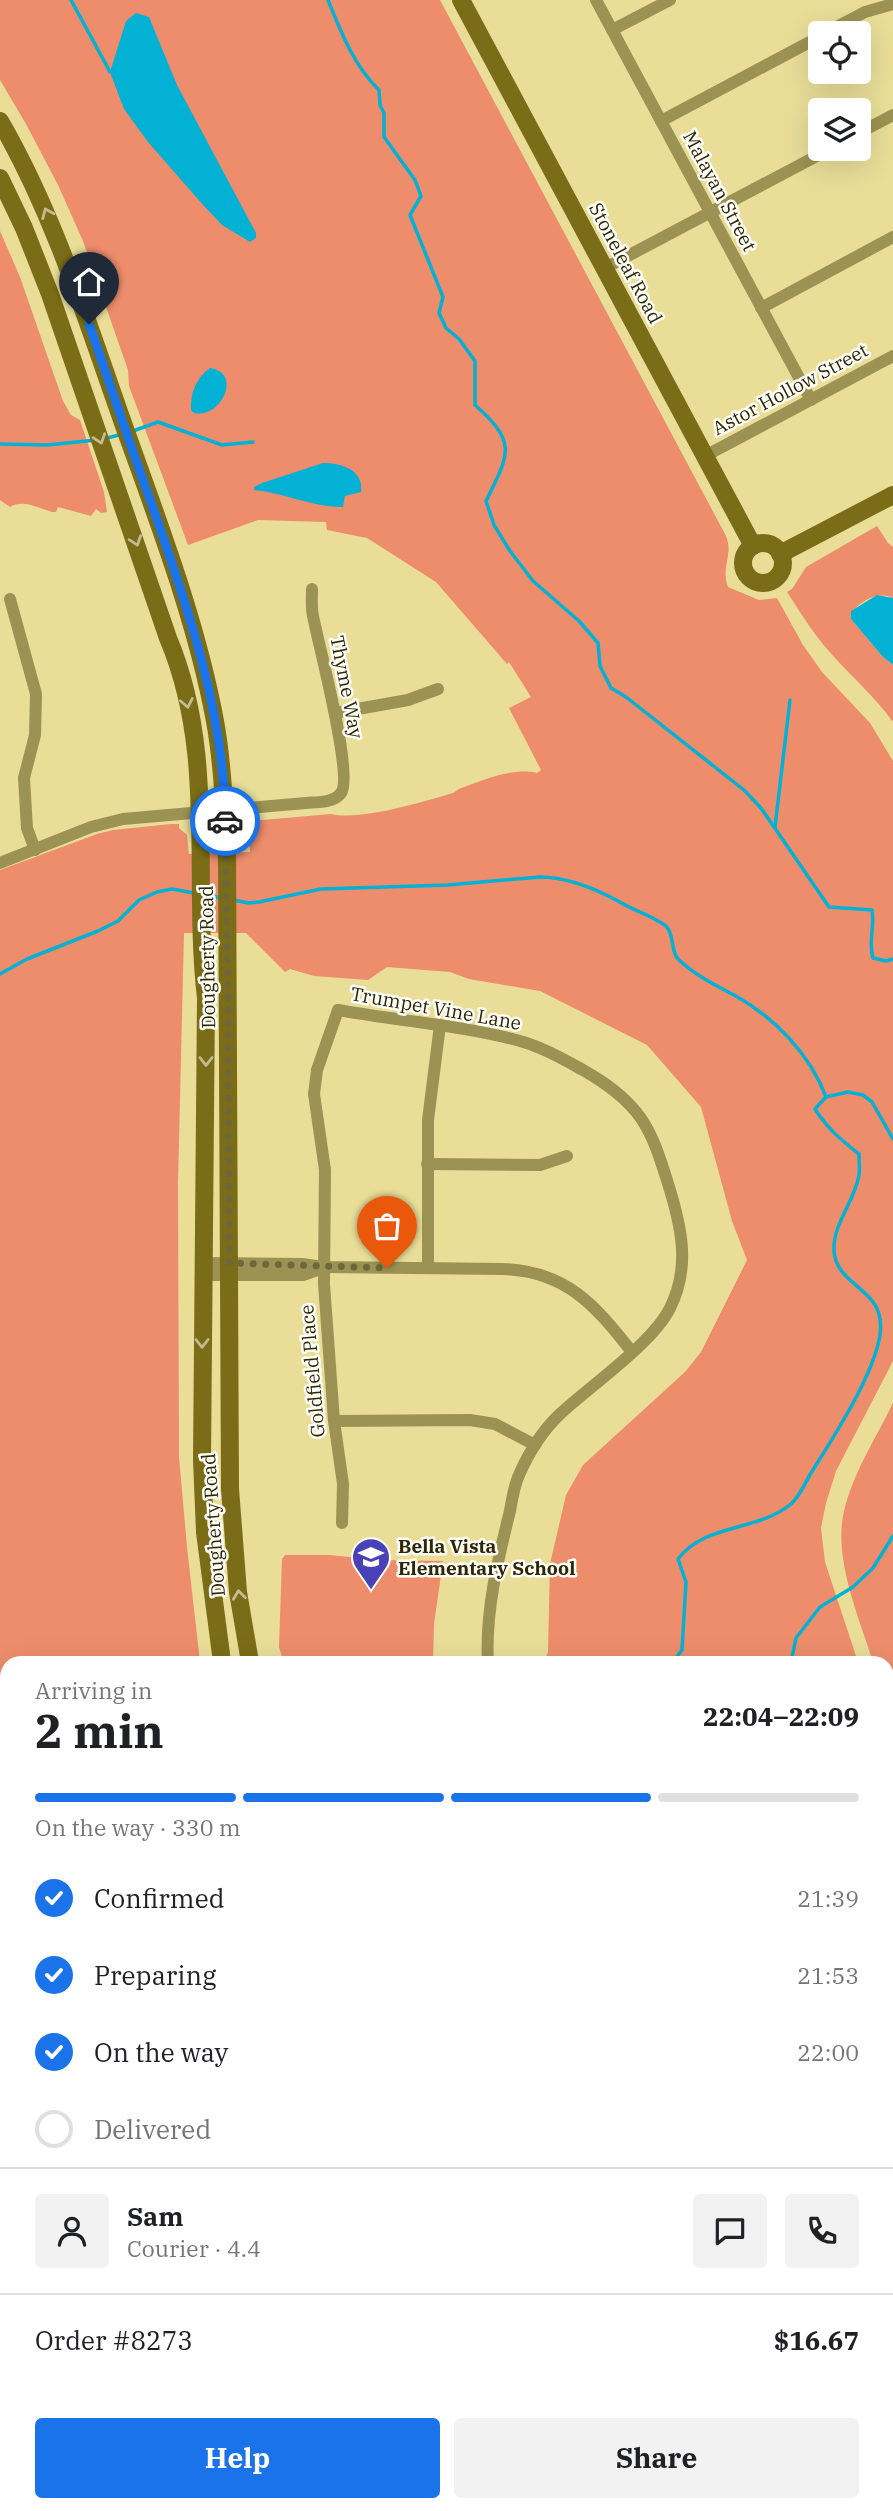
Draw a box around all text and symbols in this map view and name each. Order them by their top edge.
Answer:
map controls [808,21,871,161]
button: locate [808,21,871,84]
button: layers [808,98,871,161]
street label: Malayan Street [678,127,762,256]
street label: Stoneleaf Road [584,198,668,328]
one-way arrow [41,208,55,220]
pin [59,252,119,324]
icon: home [70,263,108,301]
street label: Astor Hollow Street [708,338,872,440]
one-way arrow [92,432,106,444]
one-way arrow [128,534,142,546]
street label: Thyme Way [325,633,369,741]
one-way arrow [179,697,194,709]
courier [190,786,260,856]
icon: car [206,802,244,840]
street label: Dougherty Road [194,885,220,1029]
street label: Trumpet Vine Lane [349,981,523,1035]
one-way arrow [198,1056,214,1067]
pin [357,1196,417,1268]
icon: bag [368,1207,406,1245]
street label: Goldfield Place [294,1304,330,1438]
one-way arrow [194,1338,209,1349]
street label: Dougherty Road [196,1453,230,1597]
place label: Bella Vista Elementary School [398,1534,575,1580]
school or university icon: Bella Vista Elementary School [350,1536,392,1591]
one-way arrow [232,1589,247,1601]
text: Arriving in [35,1675,152,1705]
text: 22:04–22:09 [703,1699,859,1733]
text: 2 min [35,1701,164,1761]
text: On the way · 330 m [35,1812,241,1842]
icon: check [35,1879,73,1917]
text: Confirmed [94,1881,225,1915]
text: 21:39 [797,1883,859,1913]
icon: check [35,1956,73,1994]
text: Preparing [94,1958,216,1992]
text: 21:53 [797,1960,859,1990]
icon: check [35,2033,73,2071]
text: On the way [94,2035,228,2069]
text: 22:00 [797,2037,859,2067]
text: Delivered [94,2112,211,2146]
button: person [35,2194,109,2268]
button: chat [693,2194,767,2268]
button: phone [785,2194,859,2268]
text: Sam [127,2199,183,2233]
text: Courier · 4.4 [127,2233,261,2263]
text: Order #8273 [35,2323,193,2357]
text: $16.67 [774,2323,859,2357]
button: Help [35,2418,440,2498]
button: Share [454,2418,859,2498]

